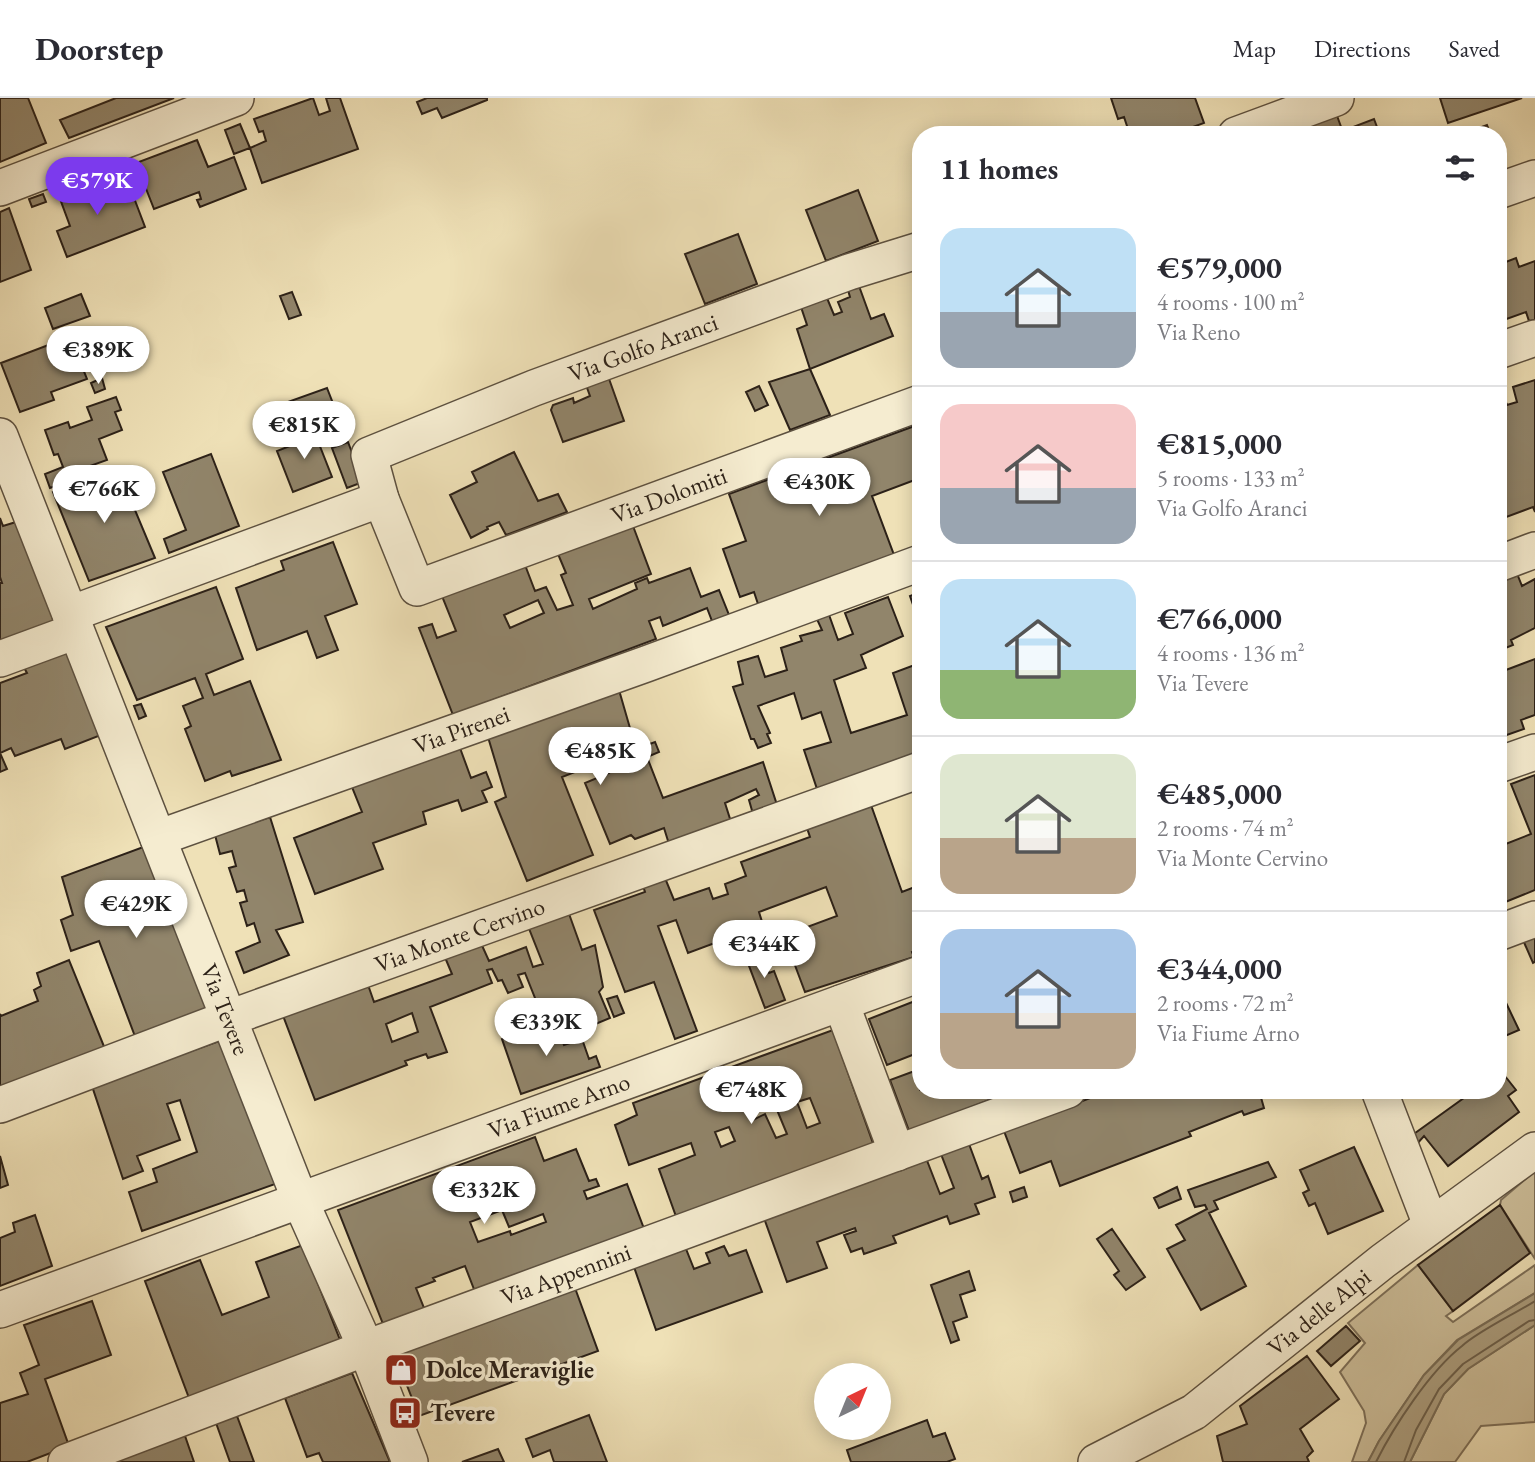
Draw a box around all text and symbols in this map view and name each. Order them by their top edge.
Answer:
text: Doorstep [35,27,163,70]
text: Map [1233,33,1276,64]
text: Directions [1314,33,1411,64]
text: Saved [1449,33,1500,64]
text: 11 homes [940,149,1058,188]
icon: filters [1441,149,1479,187]
pin: €579K [48,158,146,217]
text: €579K [61,165,133,195]
text: €579,000 [1157,248,1282,287]
icon: home [996,256,1080,340]
text: 4 rooms · 100 m² [1157,287,1305,317]
street label: Via Golfo Aranci [564,306,722,389]
text: Via Reno [1157,317,1240,347]
pin: €389K [49,327,147,386]
text: €389K [62,334,134,364]
pin: €815K [255,402,353,461]
text: €815K [268,409,340,439]
text: €815,000 [1157,424,1282,463]
icon: home [996,432,1080,516]
pin: €430K [770,458,868,518]
street label: Via Dolomiti [606,459,731,530]
text: 5 rooms · 133 m² [1157,463,1305,493]
pin: €766K [55,466,153,525]
text: €430K [783,466,855,496]
text: €766K [68,473,140,503]
text: Via Golfo Aranci [1157,493,1307,523]
text: €766,000 [1157,599,1282,638]
icon: home [996,607,1080,691]
text: 4 rooms · 136 m² [1157,638,1305,668]
text: Via Tevere [1157,668,1249,698]
street label: Via Pirenei [409,698,514,761]
pin: €485K [551,728,649,787]
text: €485K [564,735,636,765]
text: €485,000 [1157,774,1282,813]
icon: home [996,782,1080,866]
text: 2 rooms · 74 m² [1157,813,1294,843]
text: Via Monte Cervino [1157,843,1328,873]
pin: €429K [87,880,185,940]
text: €429K [100,888,172,918]
street label: Via Monte Cervino [370,890,549,980]
pin: €344K [715,920,813,980]
text: €344K [728,928,800,958]
text: €344,000 [1157,949,1282,988]
icon: home [996,957,1080,1041]
street label: Via Tevere [194,959,258,1059]
text: 2 rooms · 72 m² [1157,988,1294,1018]
pin: €339K [497,998,595,1058]
text: €339K [510,1006,582,1036]
text: Via Fiume Arno [1157,1018,1300,1048]
street label: Via Fiume Arno [483,1065,634,1146]
pin: €748K [702,1066,800,1126]
text: €748K [715,1074,787,1104]
pin: €332K [435,1166,533,1226]
text: €332K [448,1174,520,1204]
street label: Via Appennini [496,1236,635,1312]
street label: Via delle Alpi [1261,1261,1377,1363]
shop icon: Dolce Meraviglie [382,1351,420,1389]
place label: Dolce Meraviglie [426,1354,594,1386]
north arrow [814,1363,891,1440]
map controls [814,1363,891,1440]
bus stop icon: Tevere [386,1394,424,1432]
place label: Tevere [430,1397,495,1428]

